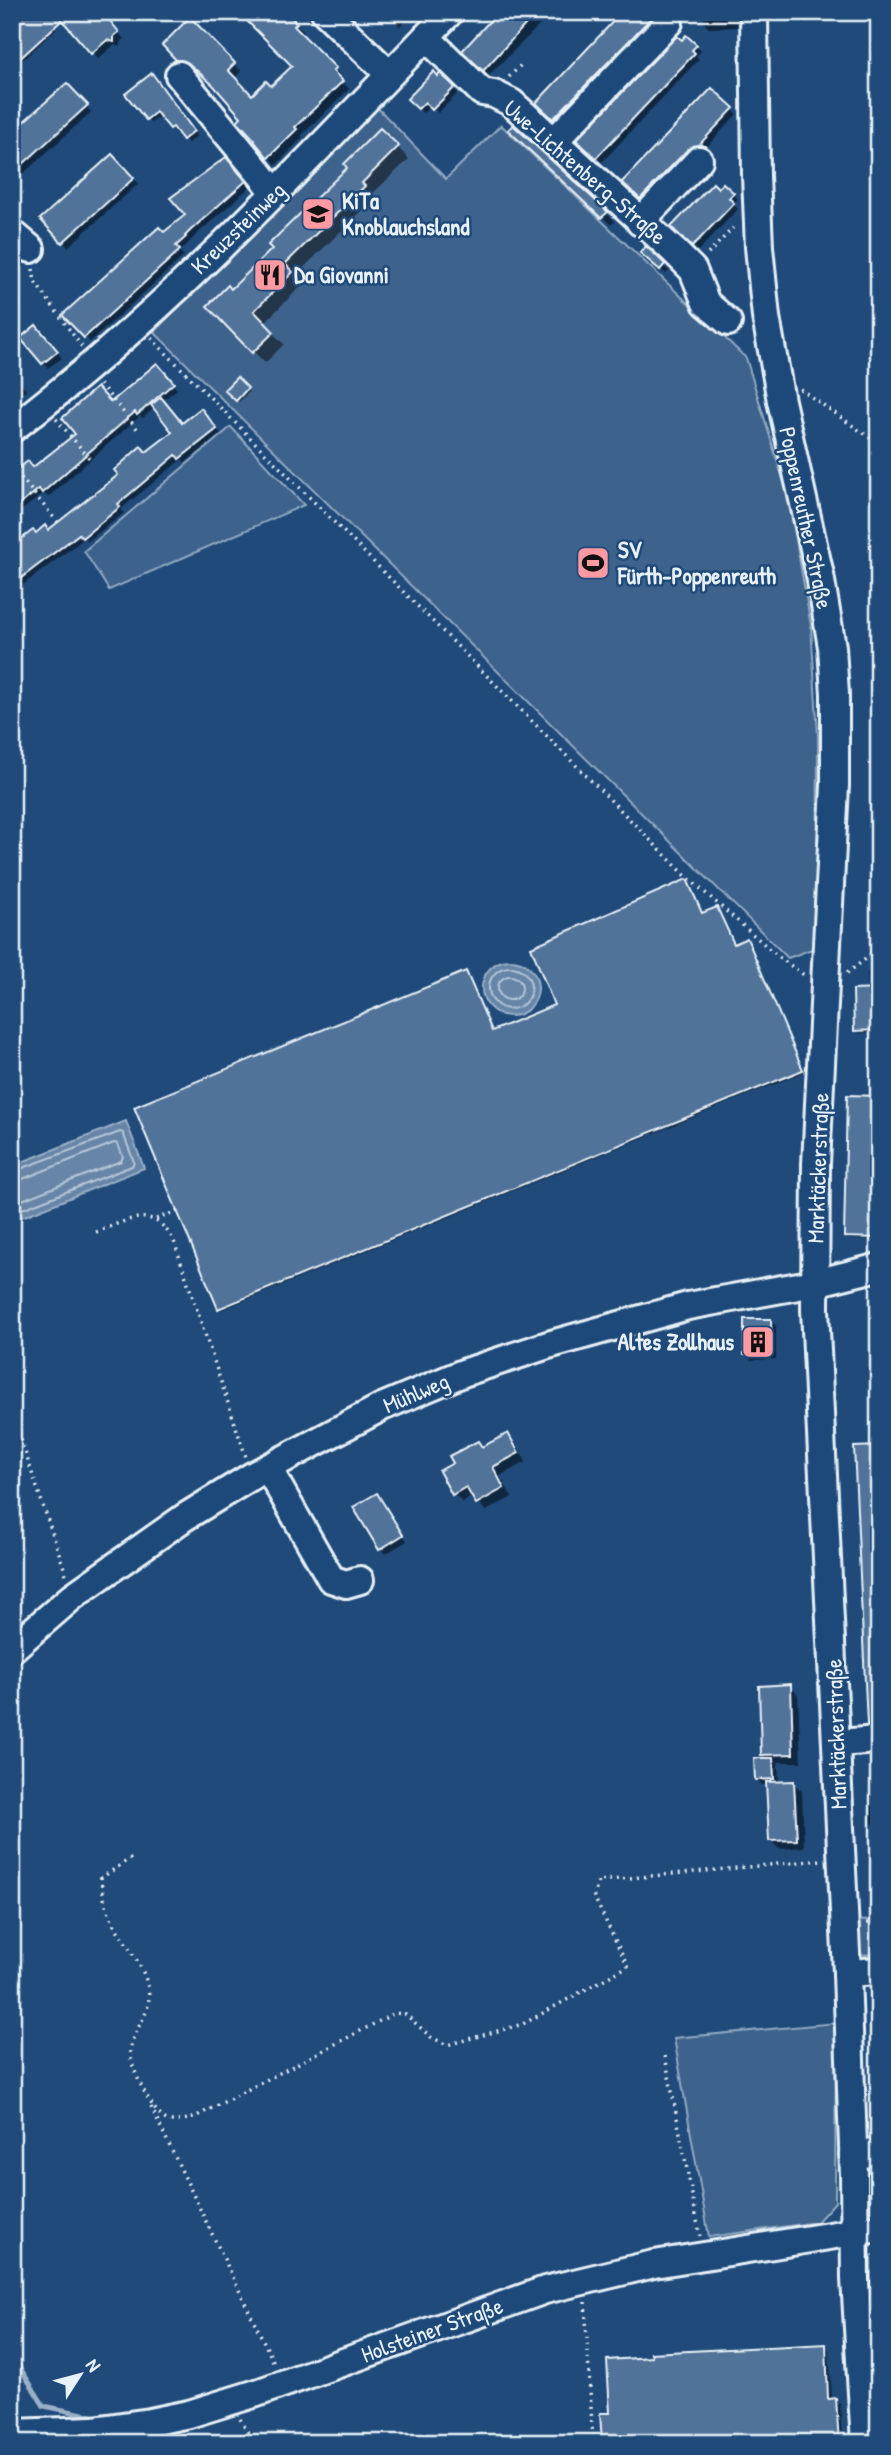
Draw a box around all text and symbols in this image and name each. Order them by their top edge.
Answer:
street label: Uwe-Lichtenberg-Straße [497,92,673,251]
street label: Kreuzsteinweg [184,175,292,281]
place label: KiTa Knoblauchsland [342,185,469,242]
school or university icon: KiTa Knoblauchsland [299,195,337,233]
restaurant icon: Da Giovanni [251,256,289,294]
place label: Da Giovanni [294,259,389,290]
street label: Poppenreuther Straße [772,424,841,612]
place label: SV Fürth-Poppenreuth [617,534,776,592]
sports icon: SV Fürth-Poppenreuth [574,544,612,582]
street label: Marktäckerstraße [799,1092,836,1244]
building icon: Altes Zollhaus [739,1323,777,1361]
place label: Altes Zollhaus [618,1326,734,1357]
street label: Mühlweg [378,1365,453,1420]
street label: Marktäckerstraße [817,1658,854,1810]
street label: Holsteiner Straße [357,2290,507,2370]
north arrow [46,2340,116,2410]
text: N [80,2353,107,2377]

